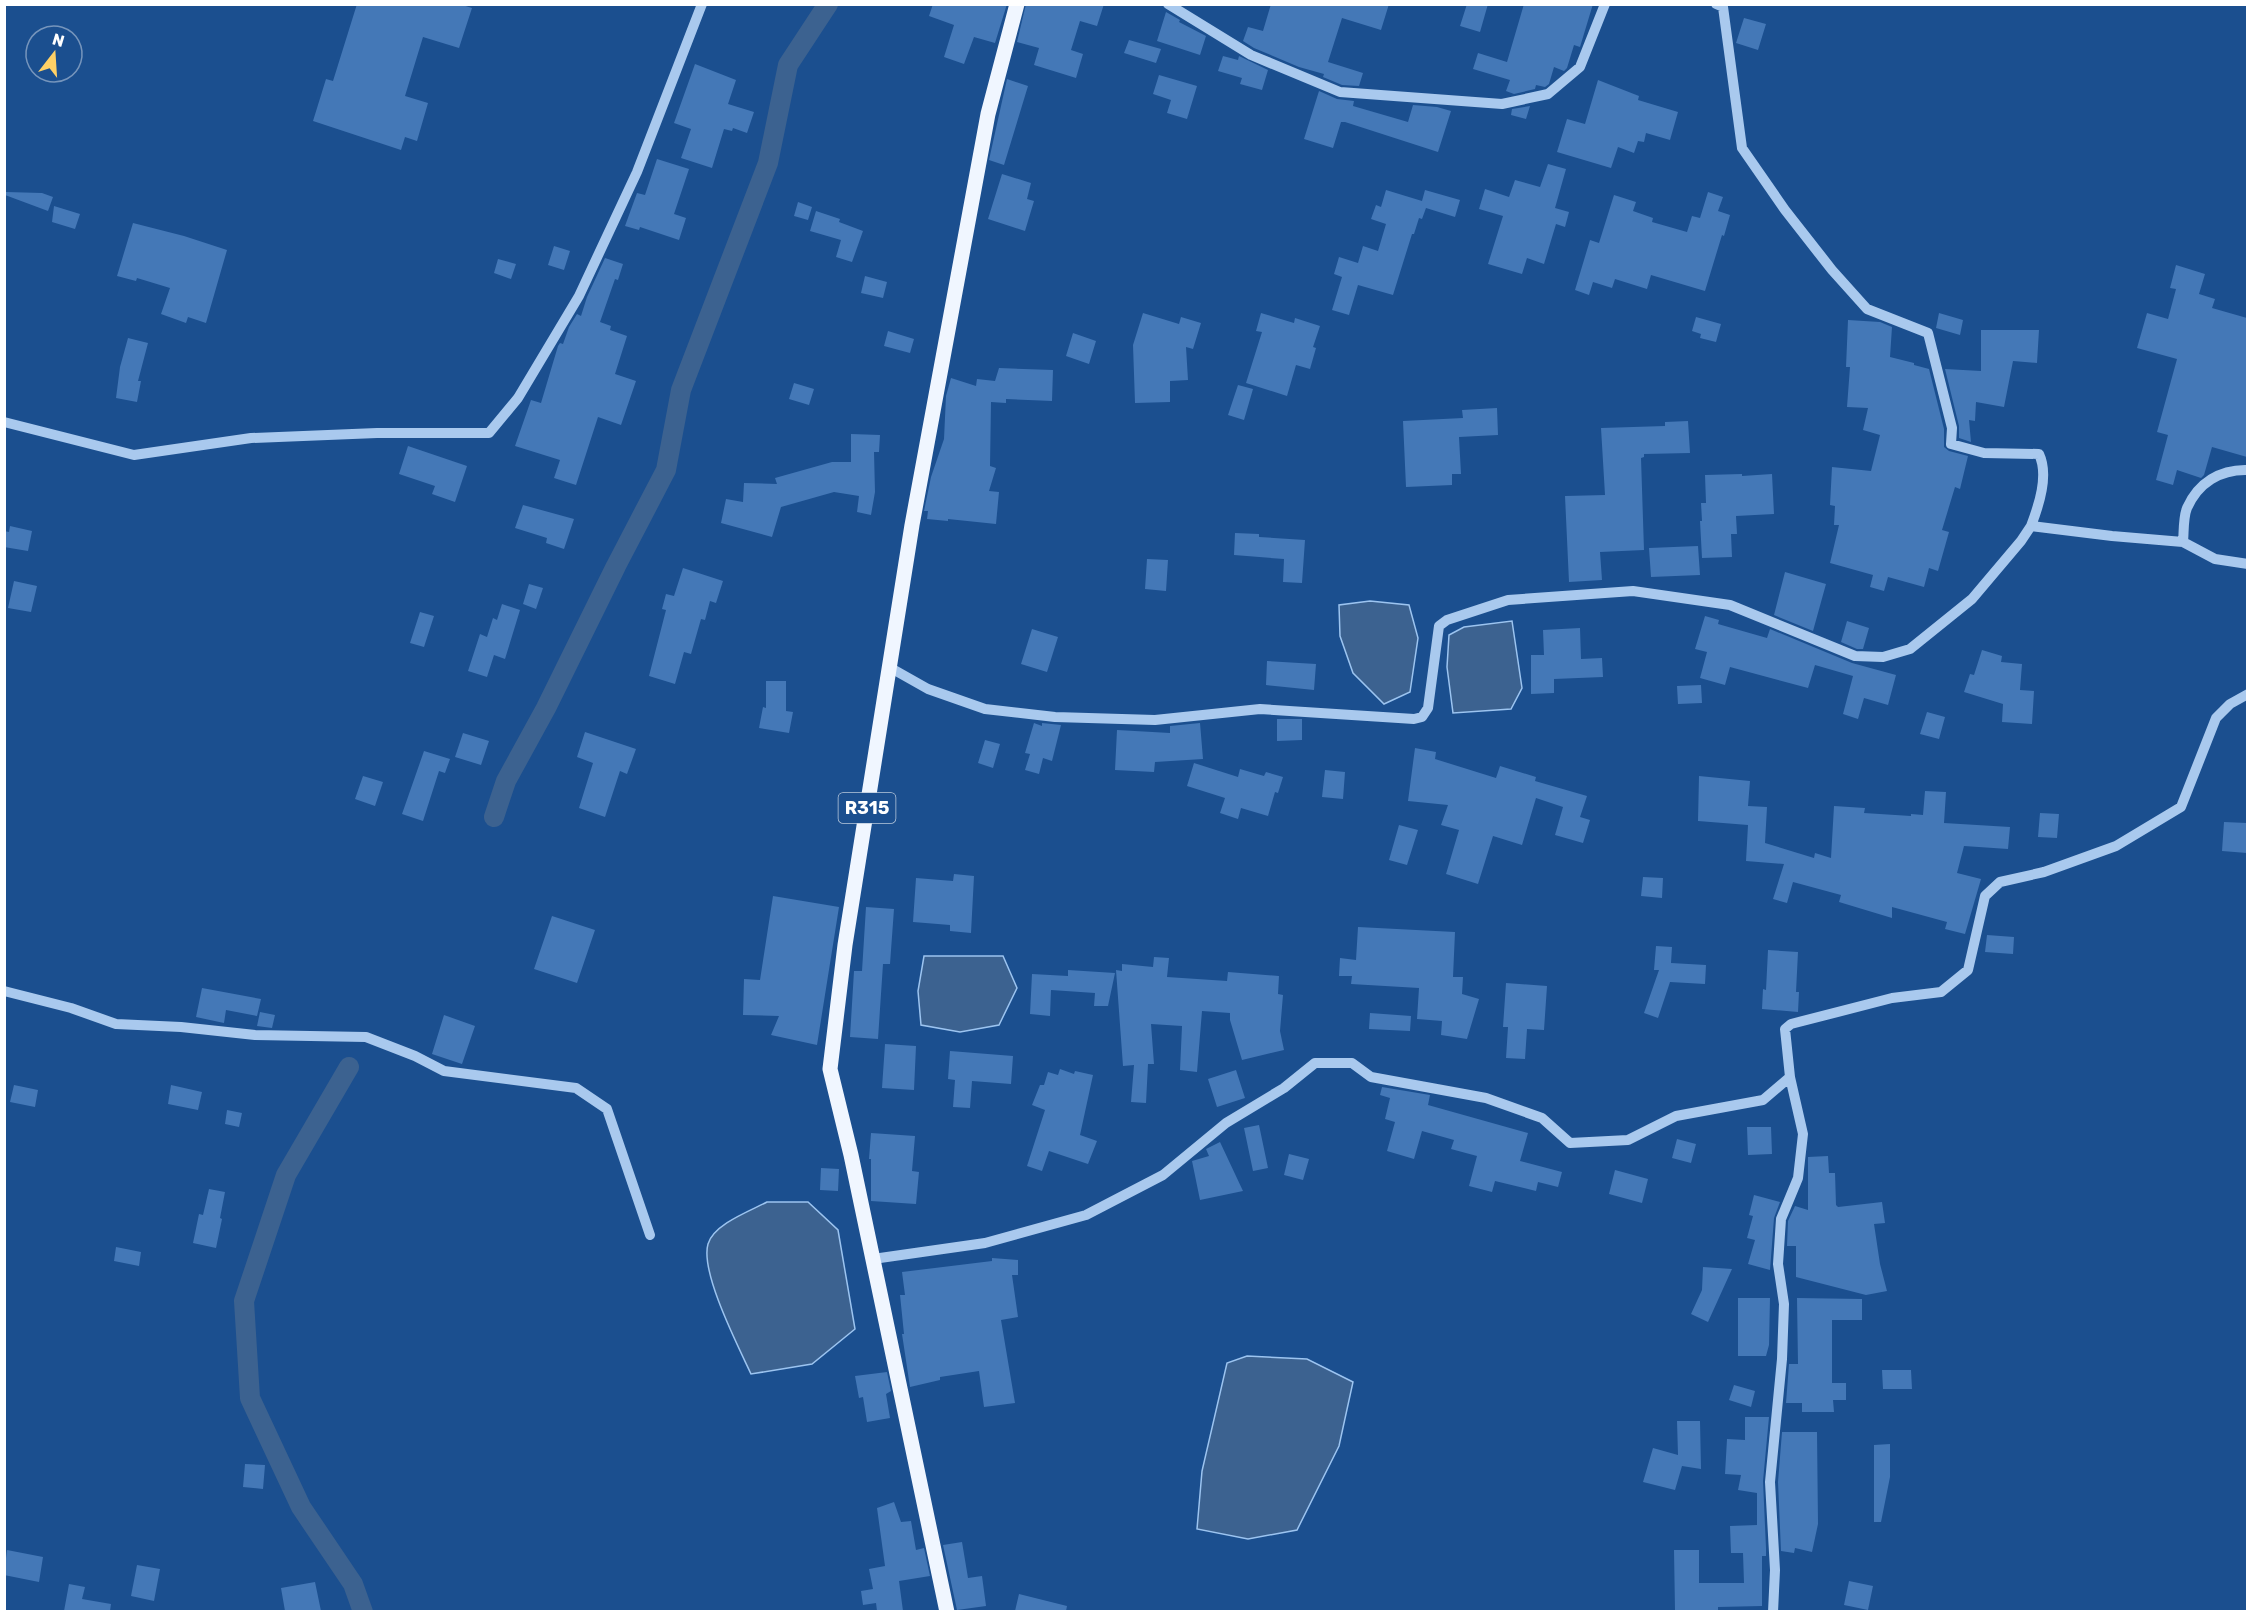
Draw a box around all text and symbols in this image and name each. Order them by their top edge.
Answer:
north arrow [24,24,84,84]
text: N [50,29,67,51]
road number: R315 [838,793,896,823]

